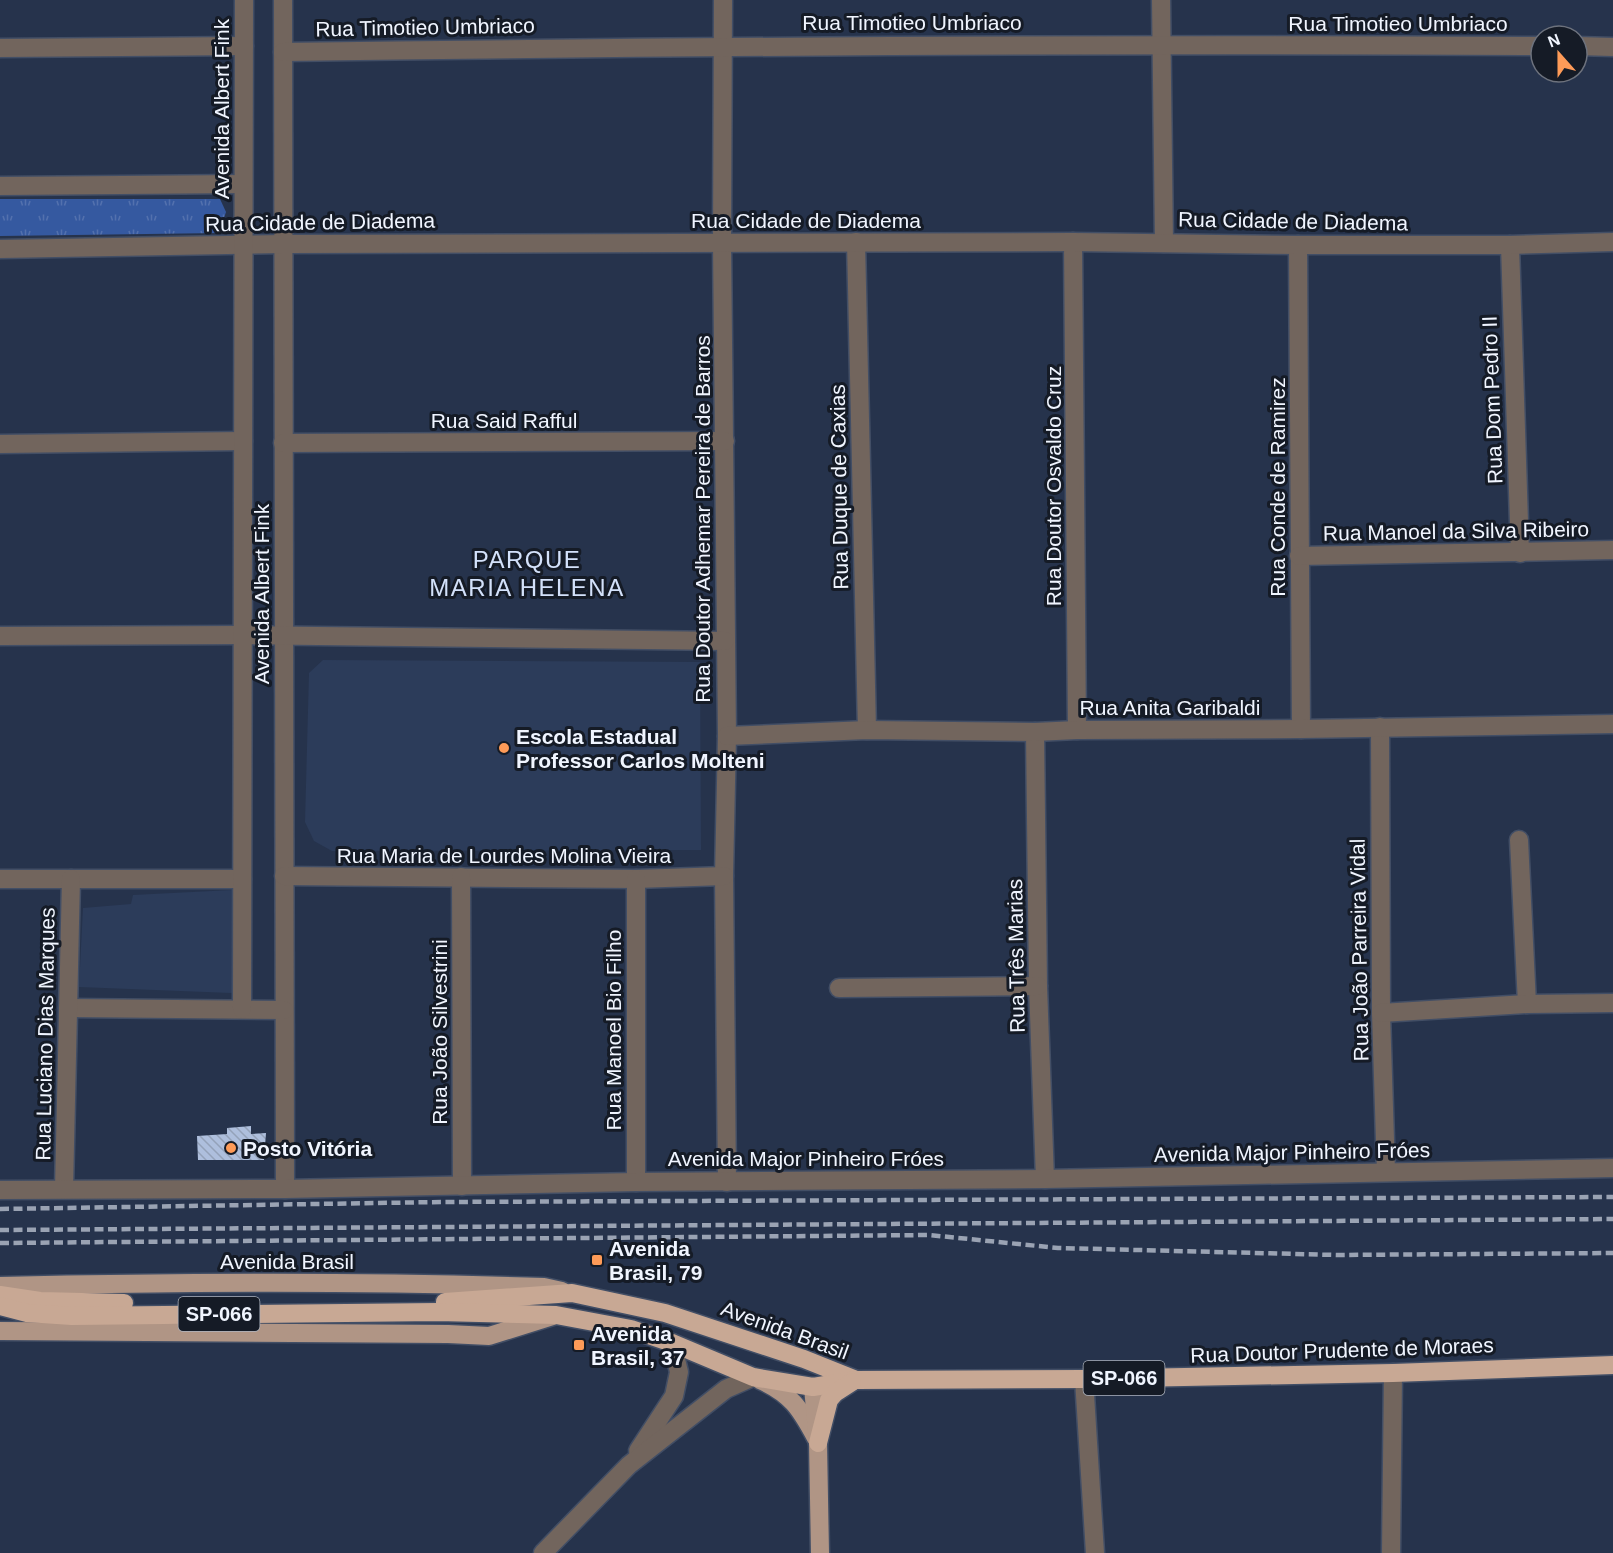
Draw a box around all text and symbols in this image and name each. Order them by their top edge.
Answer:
street label: Rua Timotieo Umbriaco [802,11,1022,34]
street label: Rua Timotieo Umbriaco [1288,12,1508,35]
street label: Rua Timotieo Umbriaco [315,14,535,40]
street label: Avenida Albert Fink [210,18,233,199]
north arrow [1529,24,1589,84]
text: N [1545,30,1562,50]
street label: Rua Cidade de Diadema [1178,207,1408,235]
street label: Rua Cidade de Diadema [205,208,435,236]
street label: Rua Cidade de Diadema [691,209,921,232]
street label: Rua Dom Pedro II [1478,316,1506,484]
street label: Rua Doutor Adhemar Pereira de Barros [691,335,714,703]
street label: Rua Doutor Osvaldo Cruz [1042,366,1065,606]
street label: Rua Conde de Ramirez [1266,377,1289,597]
street label: Rua Duque de Caxias [826,384,852,590]
street label: Rua Said Rafful [431,409,577,432]
street label: Avenida Albert Fink [250,503,273,684]
street label: Rua Manoel da Silva Ribeiro [1323,517,1589,545]
district label: PARQUE MARIA HELENA [429,546,625,601]
street label: Rua Anita Garibaldi [1080,696,1260,719]
place label: Escola Estadual Professor Carlos Molteni [516,725,765,772]
marker: Escola Estadual Professor Carlos Molteni [497,741,511,755]
street label: Rua João Parreira Vidal [1346,839,1372,1061]
street label: Rua Maria de Lourdes Molina Vieira [337,844,672,867]
street label: Rua Três Marias [1003,879,1029,1033]
street label: Rua Luciano Dias Marques [31,907,59,1161]
street label: Rua Manoel Bio Filho [602,930,625,1130]
street label: Rua João Silvestrini [428,939,451,1125]
place label: Posto Vitória [243,1137,372,1160]
street label: Avenida Major Pinheiro Fróes [1154,1138,1430,1166]
marker: Posto Vitória [224,1141,238,1155]
street label: Avenida Major Pinheiro Fróes [668,1147,944,1170]
place label: Avenida Brasil, 79 [609,1237,702,1284]
street label: Avenida Brasil [220,1250,354,1273]
marker: Avenida Brasil, 79 [590,1253,604,1267]
street label: Avenida Brasil [718,1296,852,1364]
road number: SP-066 [178,1297,260,1331]
place label: Avenida Brasil, 37 [591,1322,684,1369]
street label: Rua Doutor Prudente de Moraes [1190,1333,1494,1367]
marker: Avenida Brasil, 37 [572,1338,586,1352]
road number: SP-066 [1084,1361,1164,1395]

